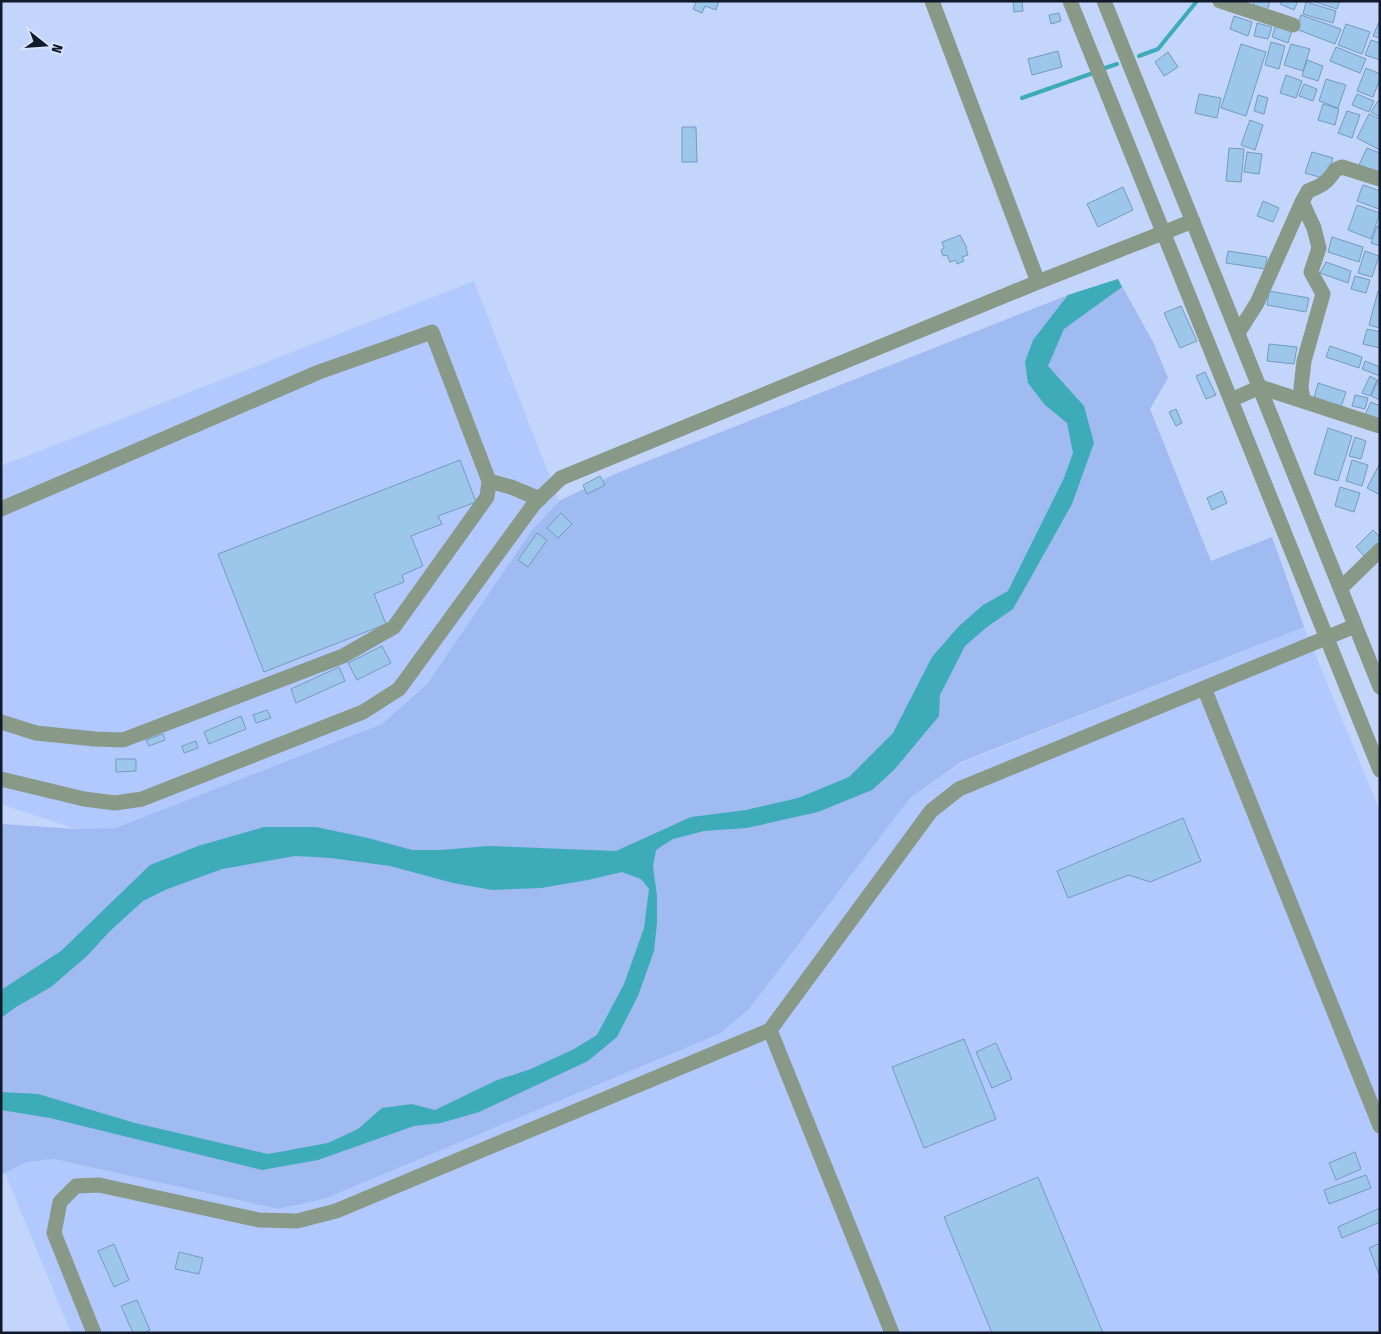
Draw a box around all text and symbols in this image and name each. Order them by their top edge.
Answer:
north arrow [20,20,70,70]
text: N [48,42,66,55]

